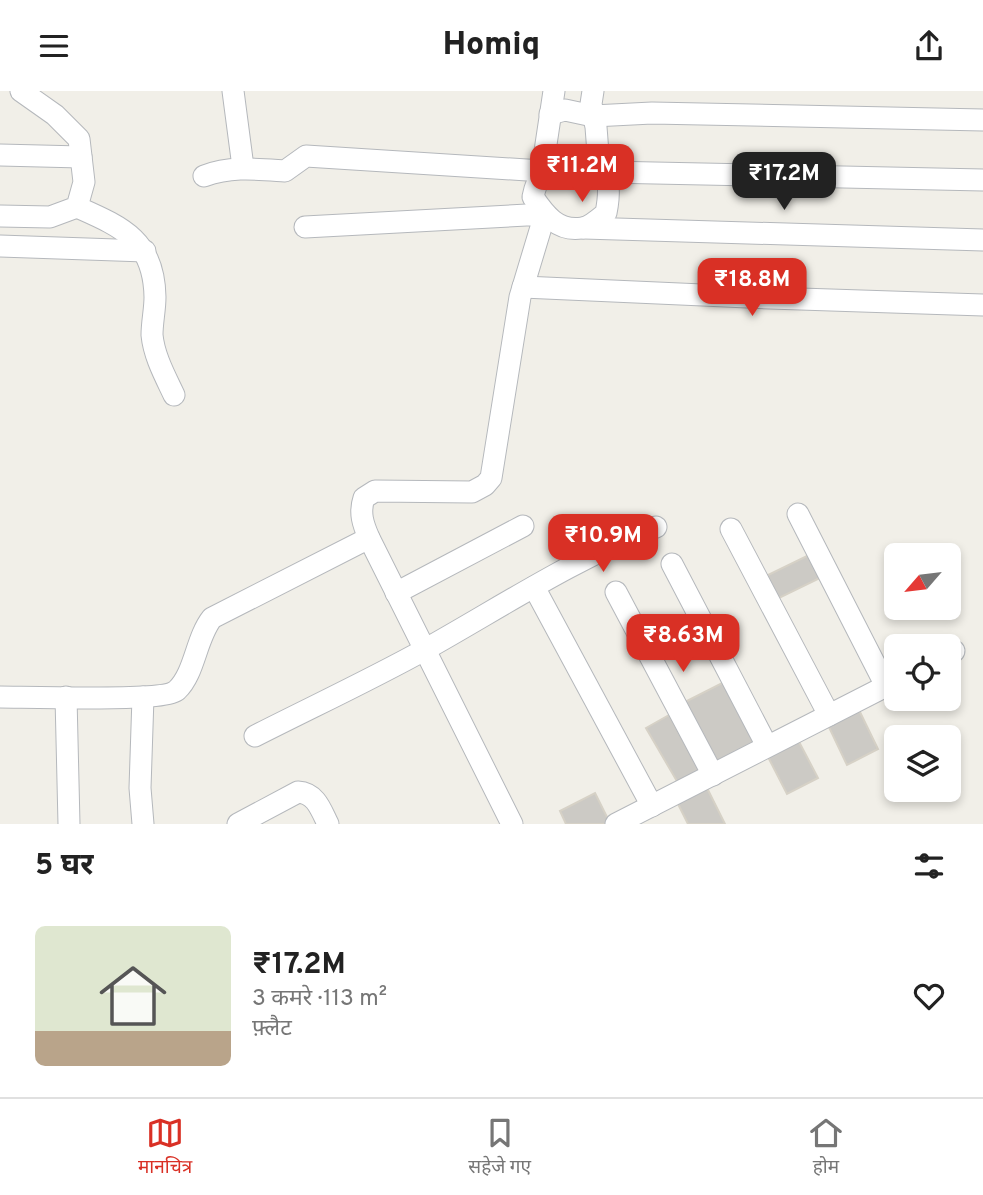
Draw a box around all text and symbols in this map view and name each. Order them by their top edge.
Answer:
text: Homiq [443,26,540,66]
icon: menu [35,27,73,65]
icon: share [910,27,948,65]
pin: ₹11.2M [525,145,639,204]
text: ₹11.2M [546,152,618,181]
pin: ₹17.2M [727,152,841,212]
text: ₹17.2M [748,160,820,189]
pin: ₹18.8M [695,259,809,318]
text: ₹18.8M [714,266,790,295]
pin: ₹10.9M [546,515,660,574]
text: ₹10.9M [564,522,642,551]
north arrow [884,543,961,619]
map controls [884,543,961,802]
pin: ₹8.63M [626,615,740,674]
text: ₹8.63M [642,622,724,651]
button: locate [884,634,961,711]
button: layers [884,725,961,802]
icon: filters [910,847,948,885]
text: 5 घर [35,848,94,885]
text: ₹17.2M [252,947,346,984]
icon: home [91,954,175,1038]
icon: heart [910,977,948,1015]
text: 3 कमरे · 113 m² [252,985,387,1014]
text: फ़्लैट [252,1015,292,1044]
tab: मानचित्र [138,1114,192,1181]
tab: सहेजे गए [468,1114,531,1181]
tab: होम [807,1114,845,1181]

